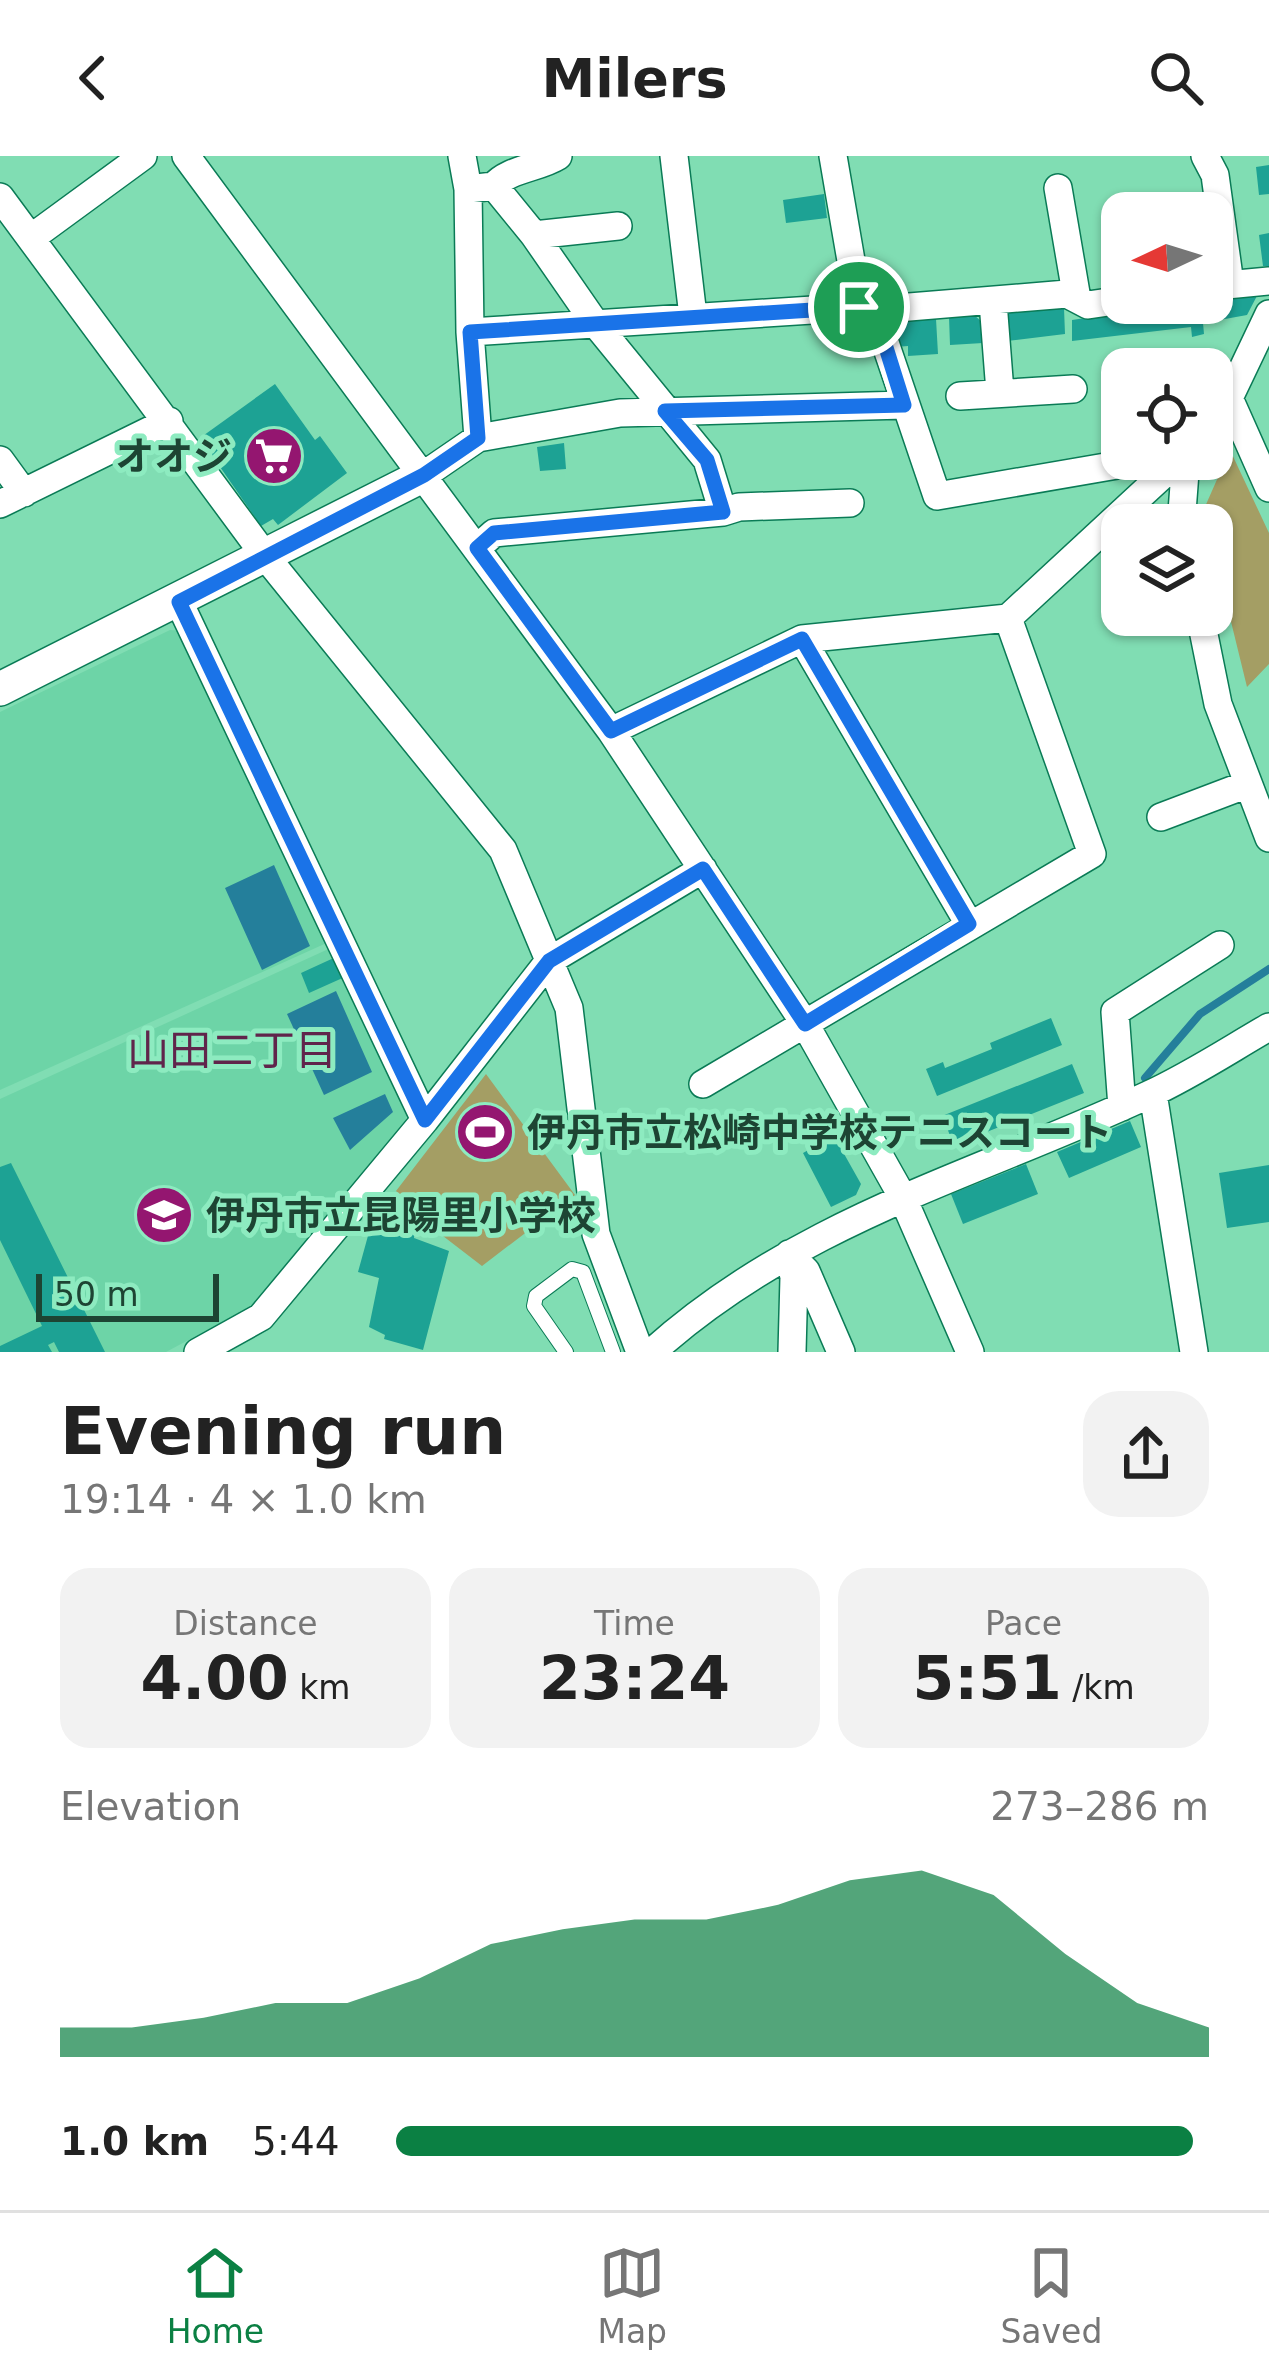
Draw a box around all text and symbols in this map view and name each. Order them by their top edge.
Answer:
icon: back [60,45,126,111]
icon: search [1143,45,1209,111]
text: Milers [541,47,728,110]
north arrow [1101,192,1233,324]
map controls [1101,192,1233,636]
pin [808,256,910,358]
icon: arrive [826,274,892,340]
button: locate [1101,348,1233,480]
supermarket icon: オオジ [243,425,305,487]
place label: オオジ [115,434,232,479]
button: layers [1101,504,1233,636]
district label: 山田二丁目 [127,1026,337,1075]
sports icon: 伊丹市立松崎中学校テニスコート [454,1101,516,1163]
place label: 伊丹市立松崎中学校テニスコート [527,1110,1112,1155]
school or university icon: 伊丹市立昆陽里小学校 [133,1184,195,1246]
place label: 伊丹市立昆陽里小学校 [206,1193,596,1238]
scale bar [36,1268,219,1321]
text: 50 m [54,1275,139,1314]
button: share [1083,1391,1209,1517]
text: Evening run [60,1393,506,1470]
text: 19:14 · 4 × 1.0 km [60,1477,427,1522]
text: Distance [173,1604,318,1643]
text: Time [594,1604,675,1643]
text: Pace [985,1604,1062,1643]
text: 4.00 [141,1643,289,1713]
text: 23:24 [539,1643,730,1713]
text: 5:51 [912,1643,1062,1713]
text: km [289,1668,350,1707]
text: /km [1062,1668,1135,1707]
text: Elevation [60,1784,241,1829]
text: 273–286 m [990,1784,1209,1829]
text: 1.0 km [60,2119,209,2164]
text: 5:44 [252,2119,340,2164]
tab: Home [167,2240,264,2351]
tab: Map [597,2240,667,2351]
tab: Saved [1000,2240,1102,2351]

